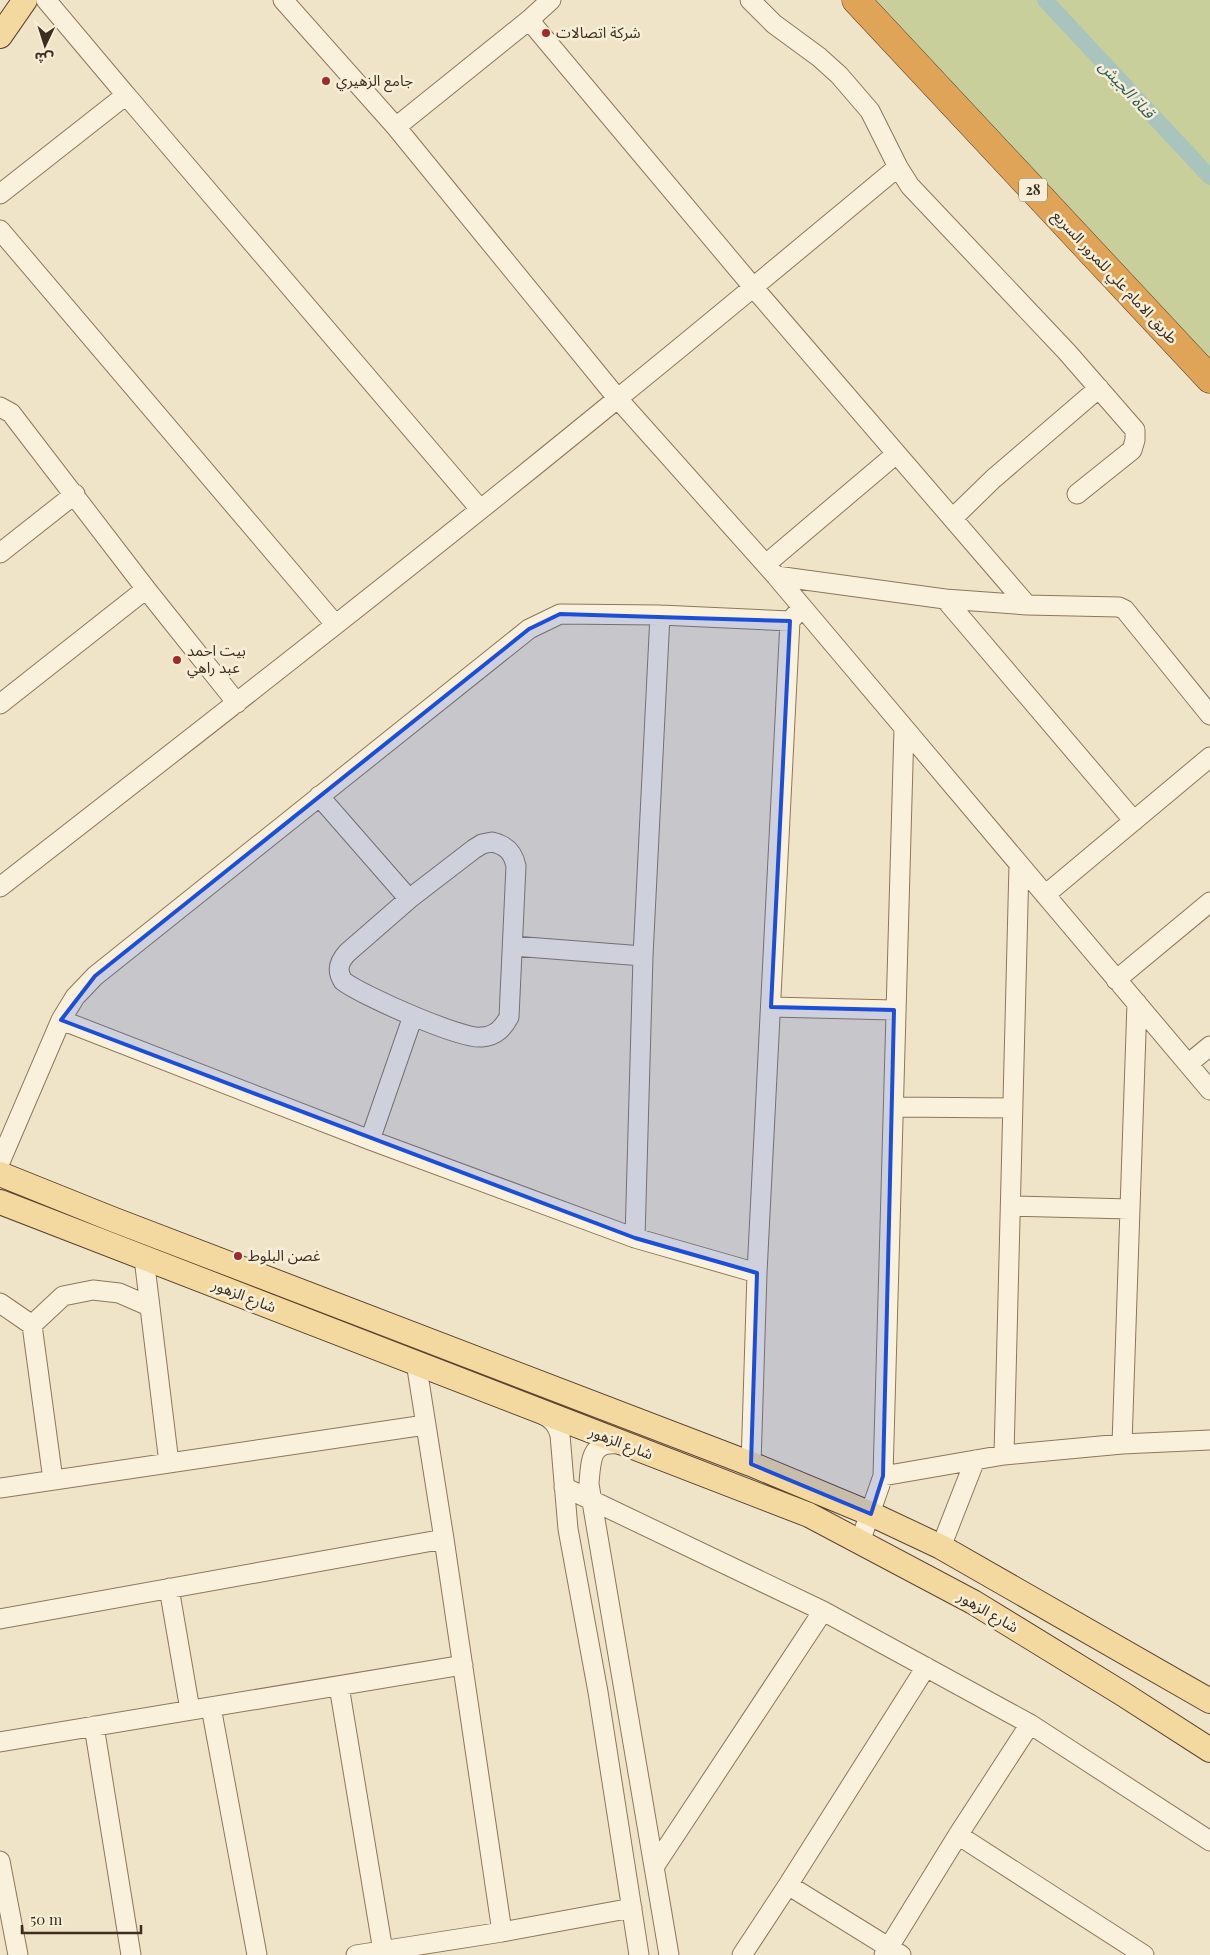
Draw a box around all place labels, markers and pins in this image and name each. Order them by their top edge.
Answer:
place label: شركة اتصالات [556,22,641,42]
marker: شركة اتصالات [540,27,552,39]
place label: جامع الزهيري [336,70,413,93]
marker: جامع الزهيري [320,75,332,87]
place label: بيت احمد عبد راهي [187,640,246,679]
marker: بيت احمد عبد راهي [171,654,183,666]
place label: غصن البلوط [248,1245,321,1265]
marker: غصن البلوط [232,1250,244,1262]

